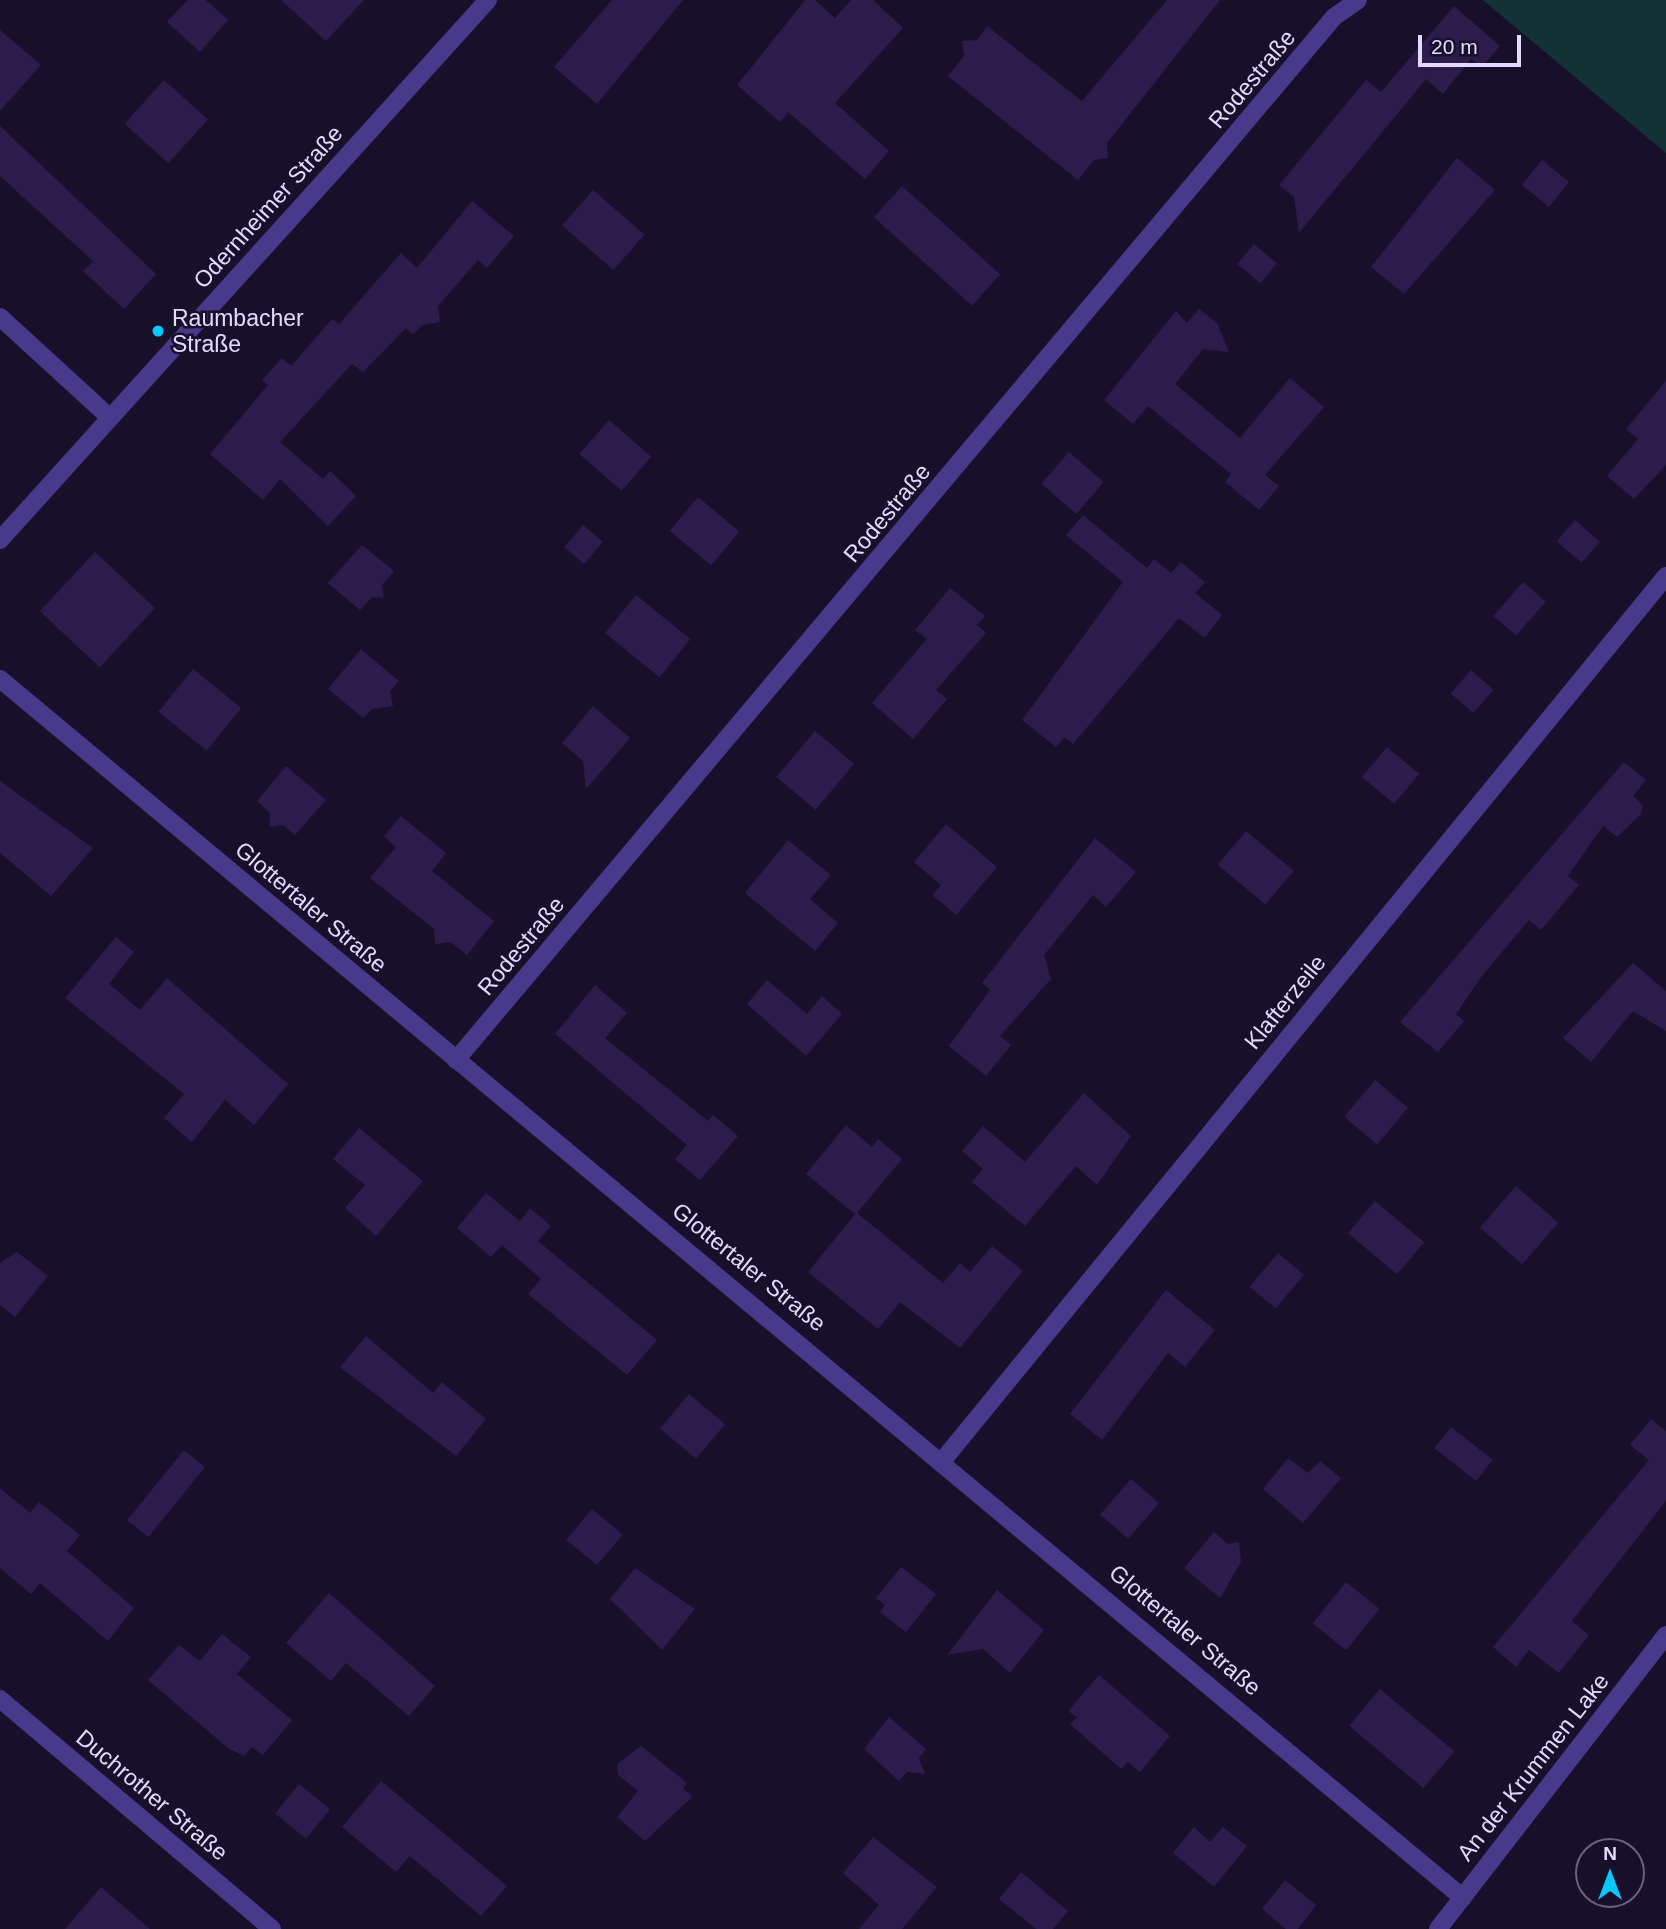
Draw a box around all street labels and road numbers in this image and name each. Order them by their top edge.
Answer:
street label: Rodestraße [1203,24,1301,134]
street label: Odernheimer Straße [188,120,348,294]
street label: Rodestraße [838,458,936,568]
street label: Glottertaler Straße [230,836,392,978]
street label: Rodestraße [472,891,570,1001]
street label: Klafterzeile [1238,949,1332,1055]
street label: Glottertaler Straße [667,1197,831,1337]
street label: Glottertaler Straße [1104,1559,1266,1701]
street label: An der Krummen Lake [1451,1668,1615,1866]
street label: Duchrother Straße [71,1724,233,1866]

